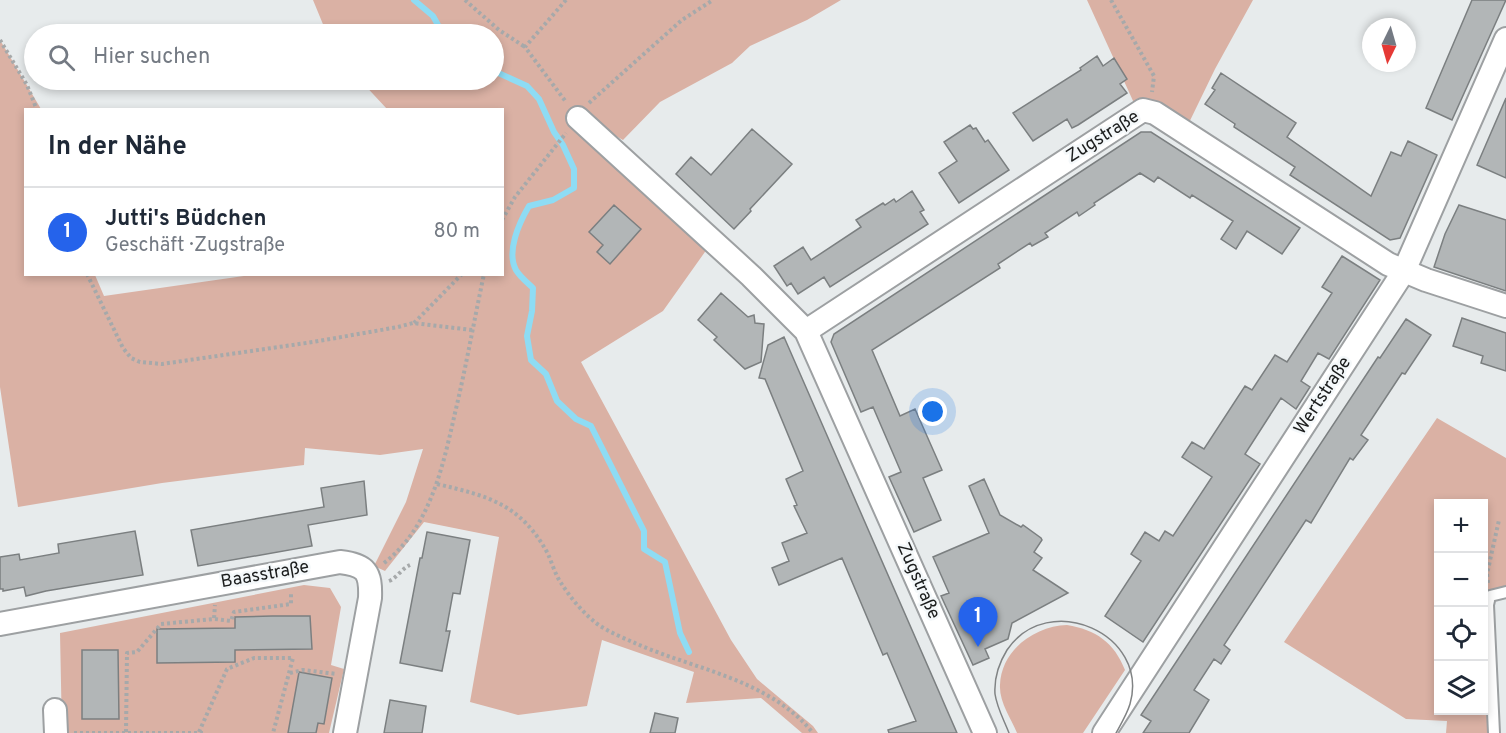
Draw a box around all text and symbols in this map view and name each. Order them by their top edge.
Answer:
north arrow [1362,18,1416,72]
search box [24,24,504,90]
icon: search [45,41,78,74]
text: Hier suchen [93,44,210,71]
street label: Zugstraße [1062,106,1144,168]
text: In der Nähe [48,131,187,164]
text: Jutti's Büdchen [105,206,267,233]
text: 1 [64,219,72,245]
text: 80 m [434,219,480,245]
text: Geschäft · Zugstraße [105,233,285,259]
street label: Wertstraße [1289,353,1357,439]
your location [918,397,947,426]
map controls [1434,499,1488,715]
button: + [1434,499,1488,553]
street label: Zugstraße [891,539,945,623]
button: − [1434,553,1488,607]
street label: Baasstraße [219,556,311,594]
pin: 1 [958,598,998,647]
button: locate [1434,607,1488,661]
button: layers [1434,661,1488,715]

